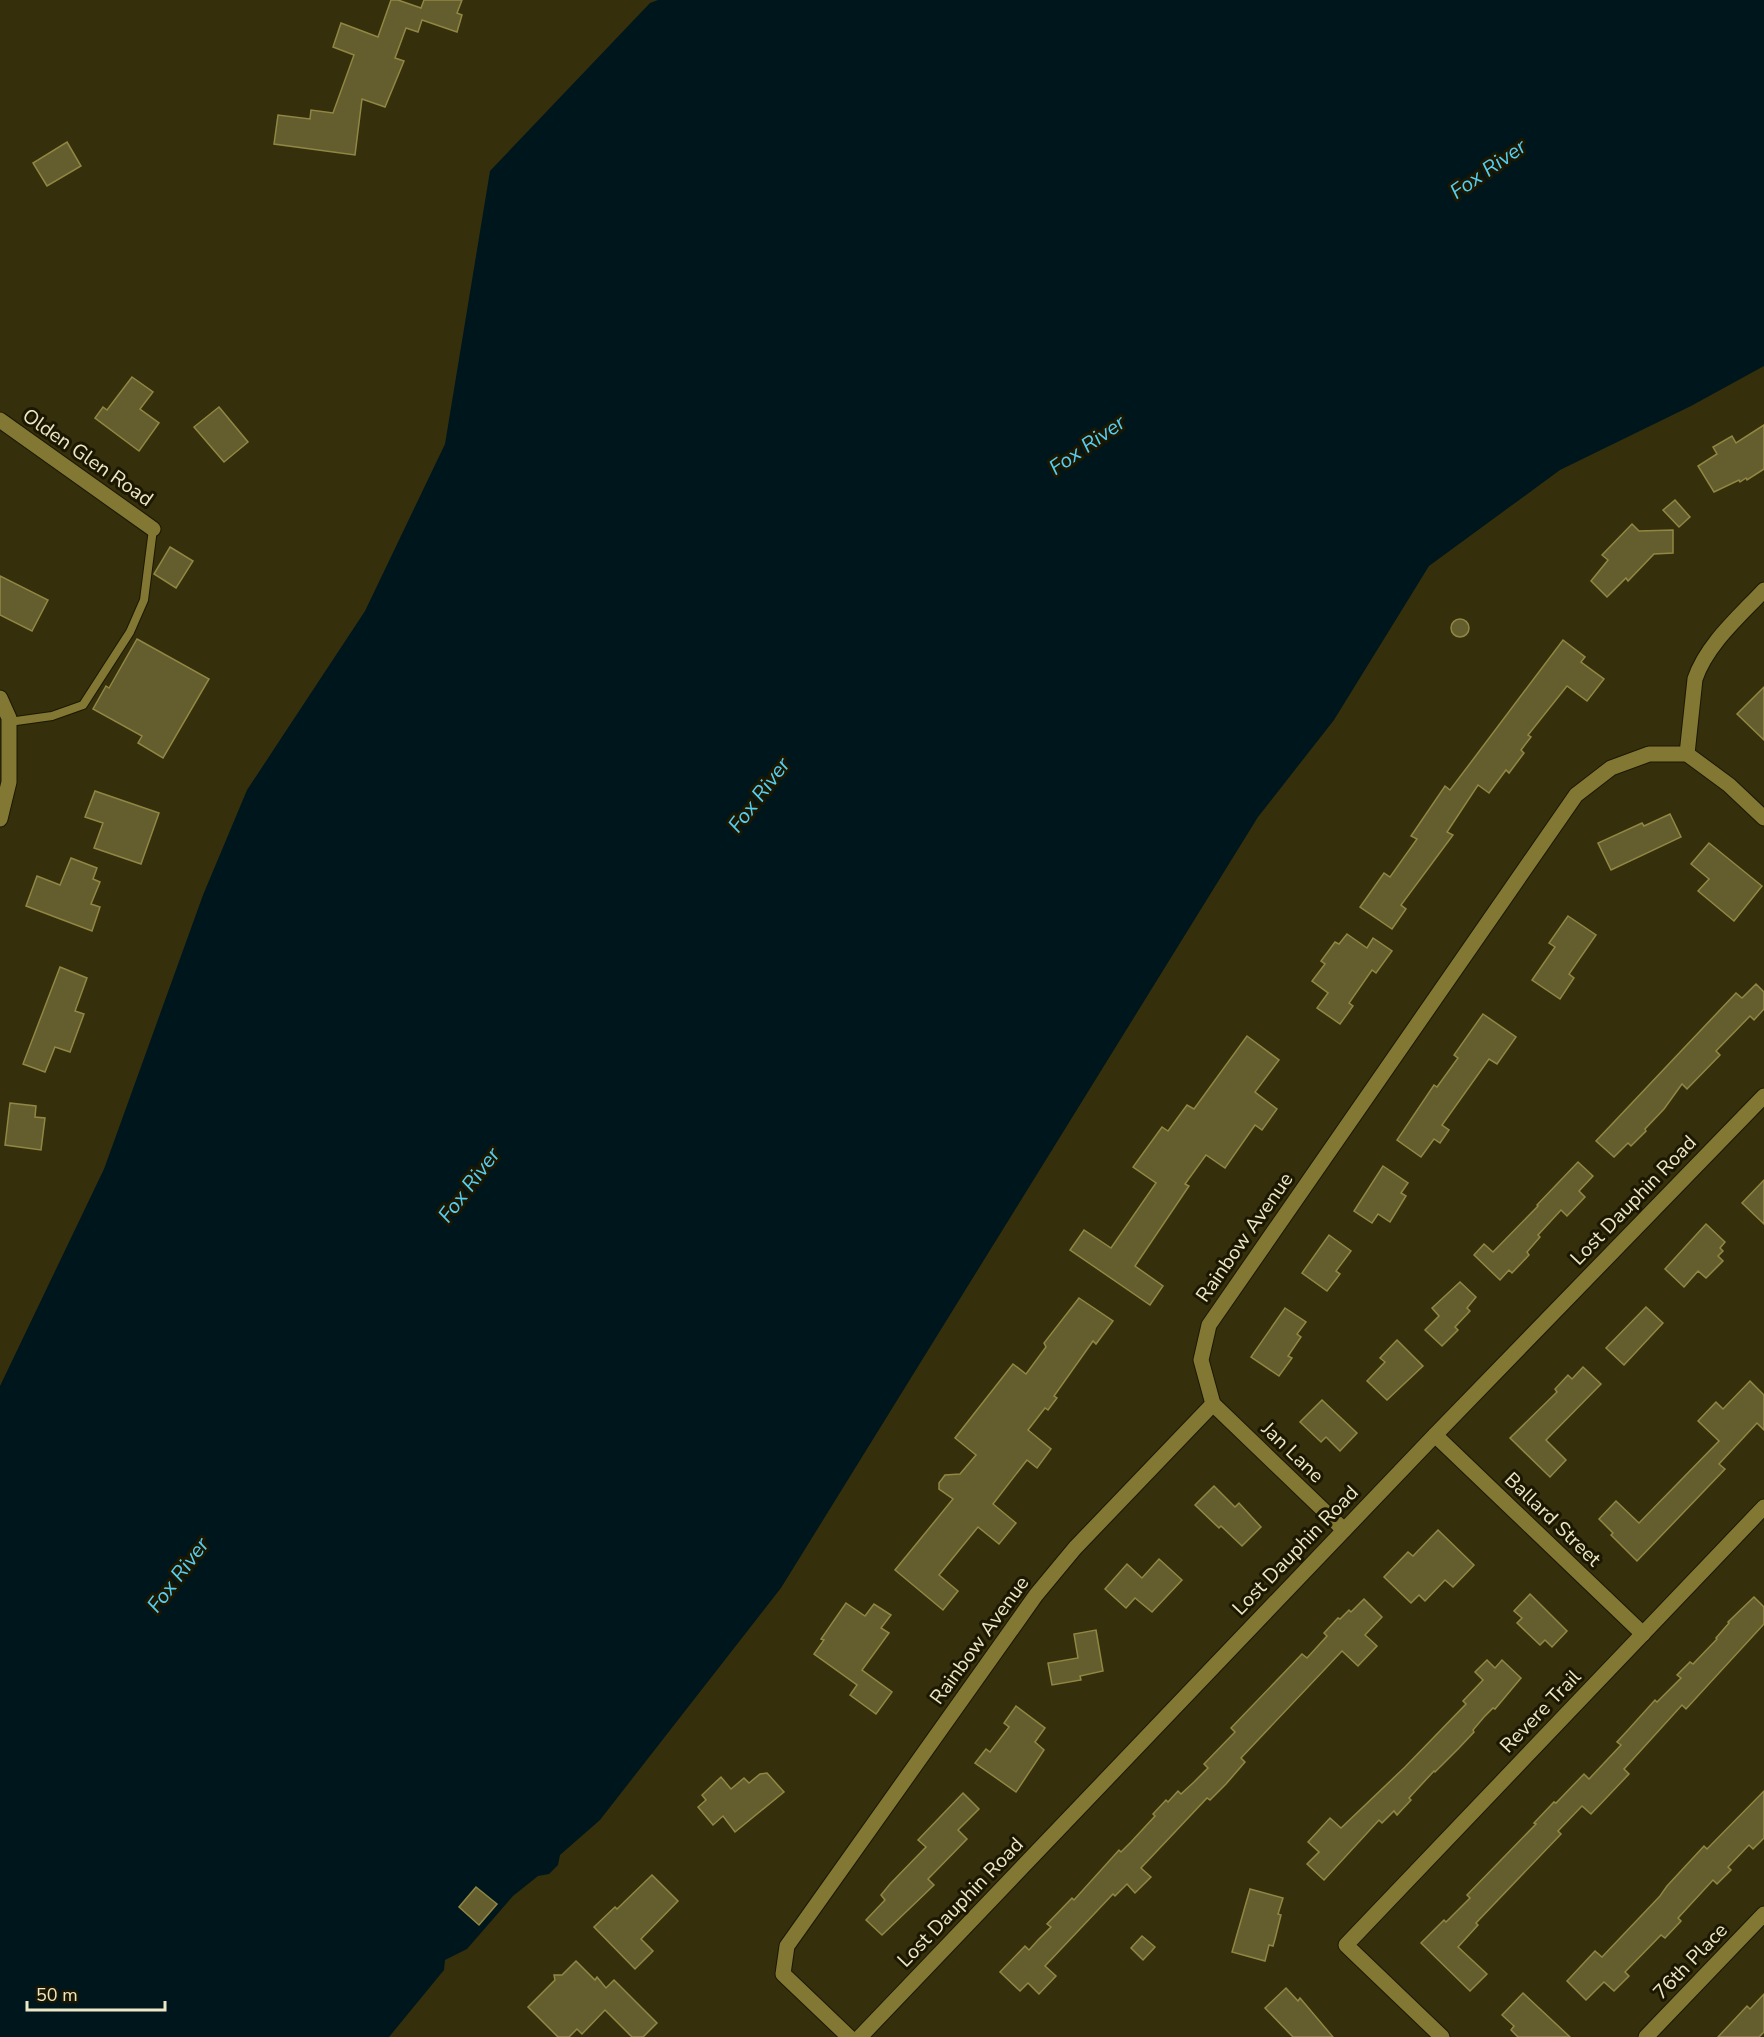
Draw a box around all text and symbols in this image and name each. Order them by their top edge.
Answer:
water label: Fox River [1444,132,1532,205]
street label: Olden Glen Road [17,402,159,513]
water label: Fox River [1043,408,1131,481]
water label: Fox River [722,751,797,838]
street label: Lost Dauphin Road [1564,1129,1702,1271]
water label: Fox River [432,1141,507,1228]
street label: Rainbow Avenue [1190,1167,1299,1308]
street label: Jan Lane [1255,1415,1330,1489]
street label: Ballard Street [1498,1466,1608,1573]
street label: Lost Dauphin Road [1226,1479,1364,1621]
water label: Fox River [141,1531,216,1618]
street label: Rainbow Avenue [924,1571,1035,1710]
street label: Revere Trail [1494,1664,1587,1759]
street label: Lost Dauphin Road [891,1831,1029,1973]
street label: 76th Place [1647,1917,1734,2005]
scale bar [27,1974,165,2012]
text: 50 m [36,1983,78,2007]

